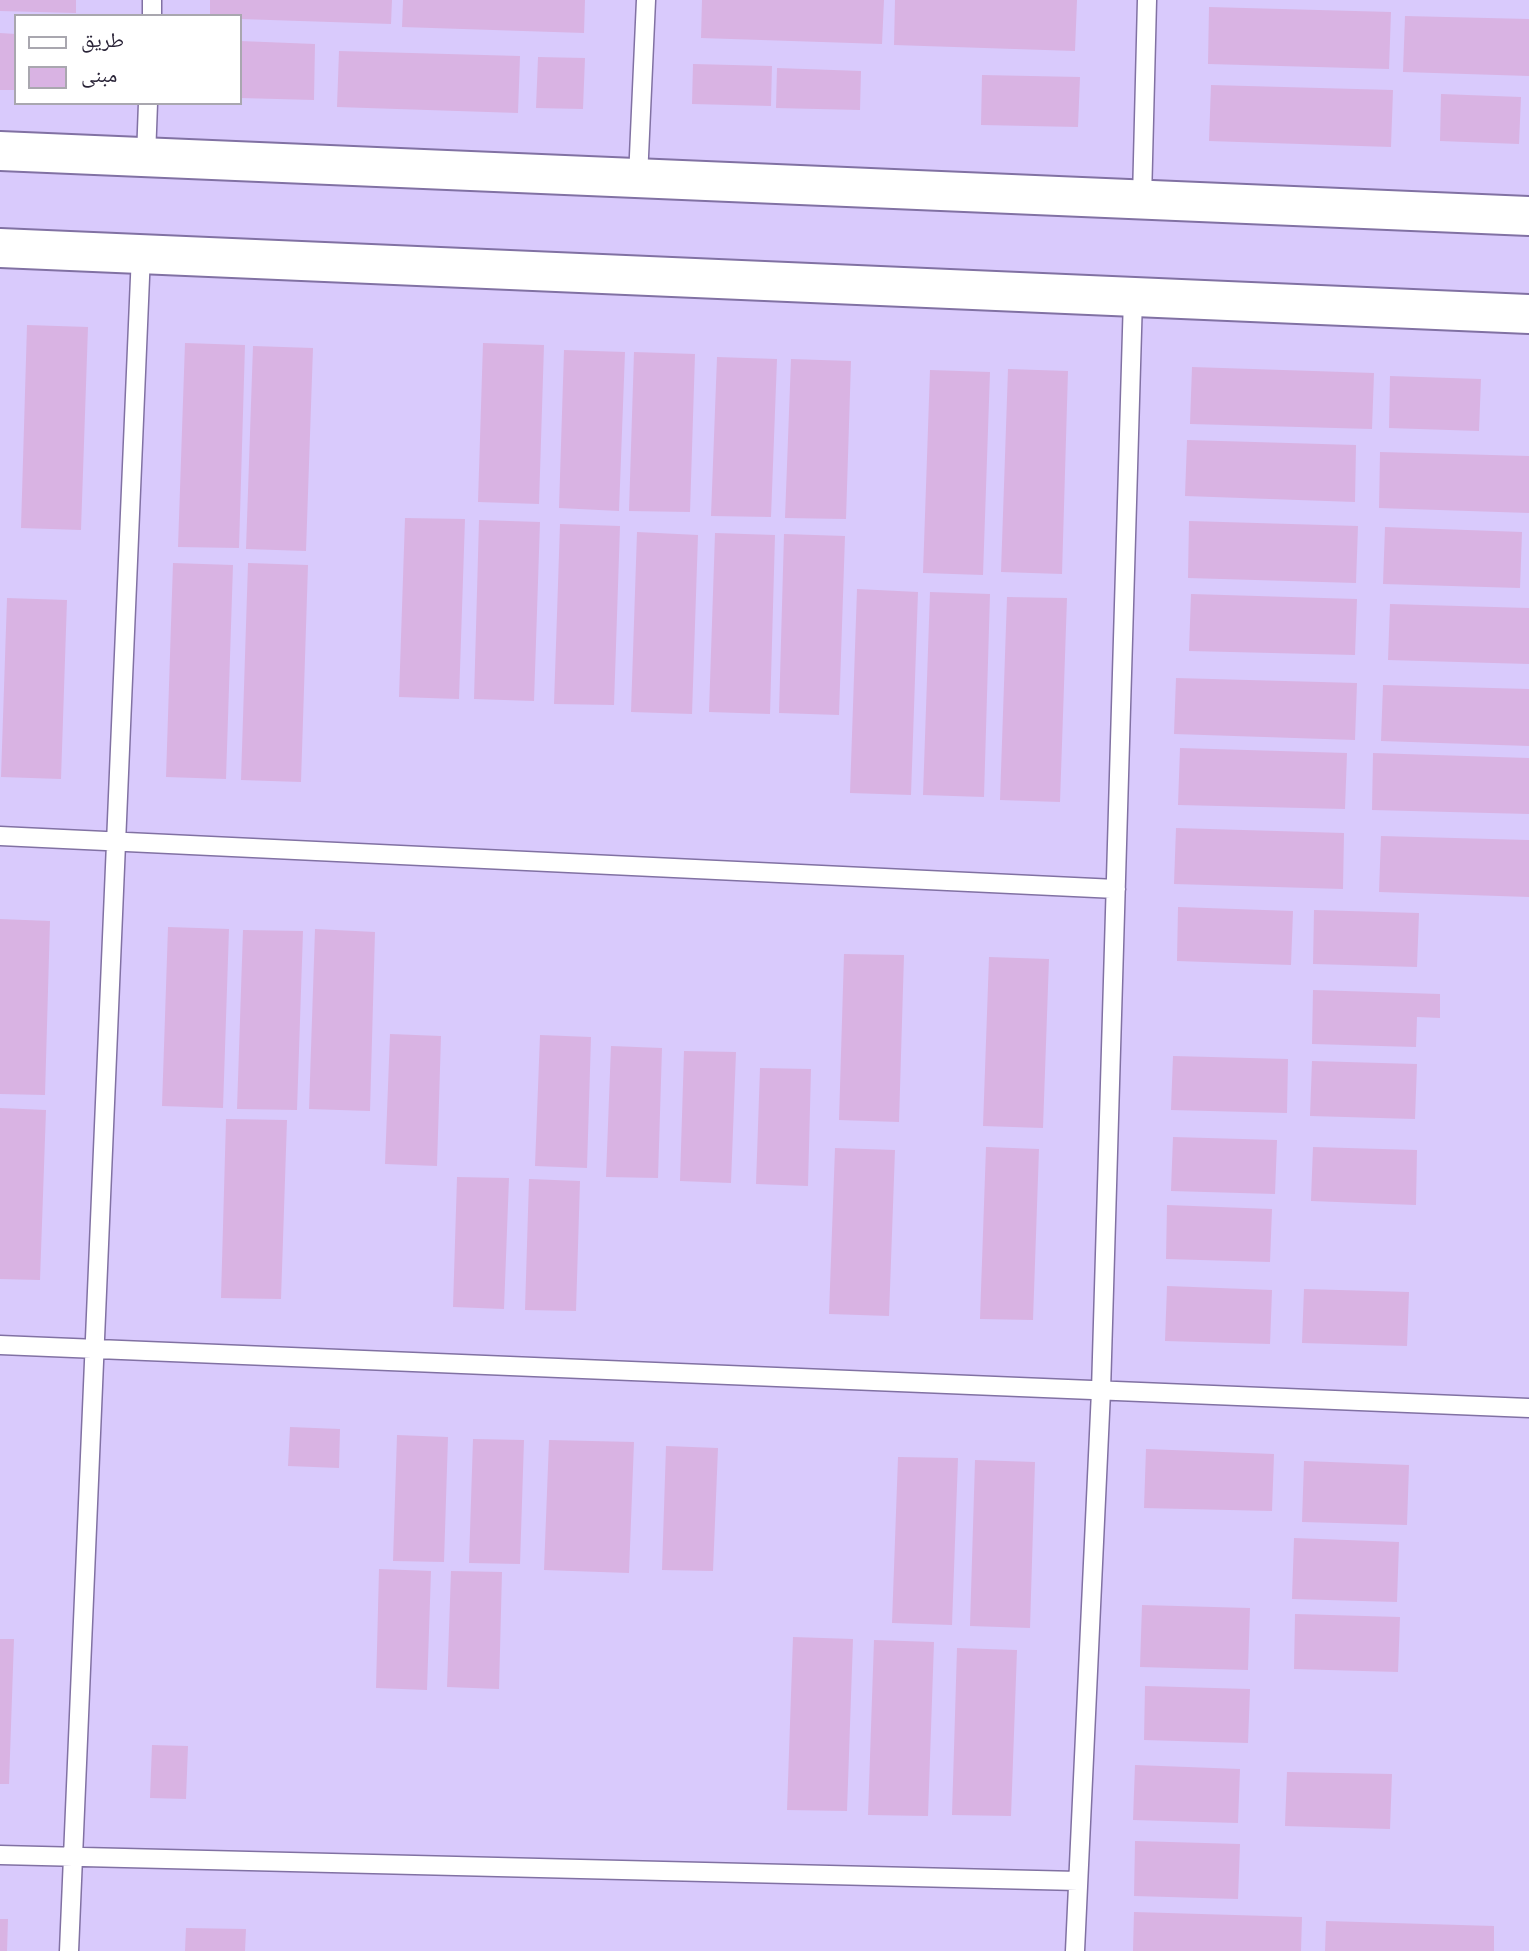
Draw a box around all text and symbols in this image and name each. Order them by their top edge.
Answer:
legend [14,14,242,105]
text: طريق [81,28,124,52]
text: مبنى [81,63,117,87]

